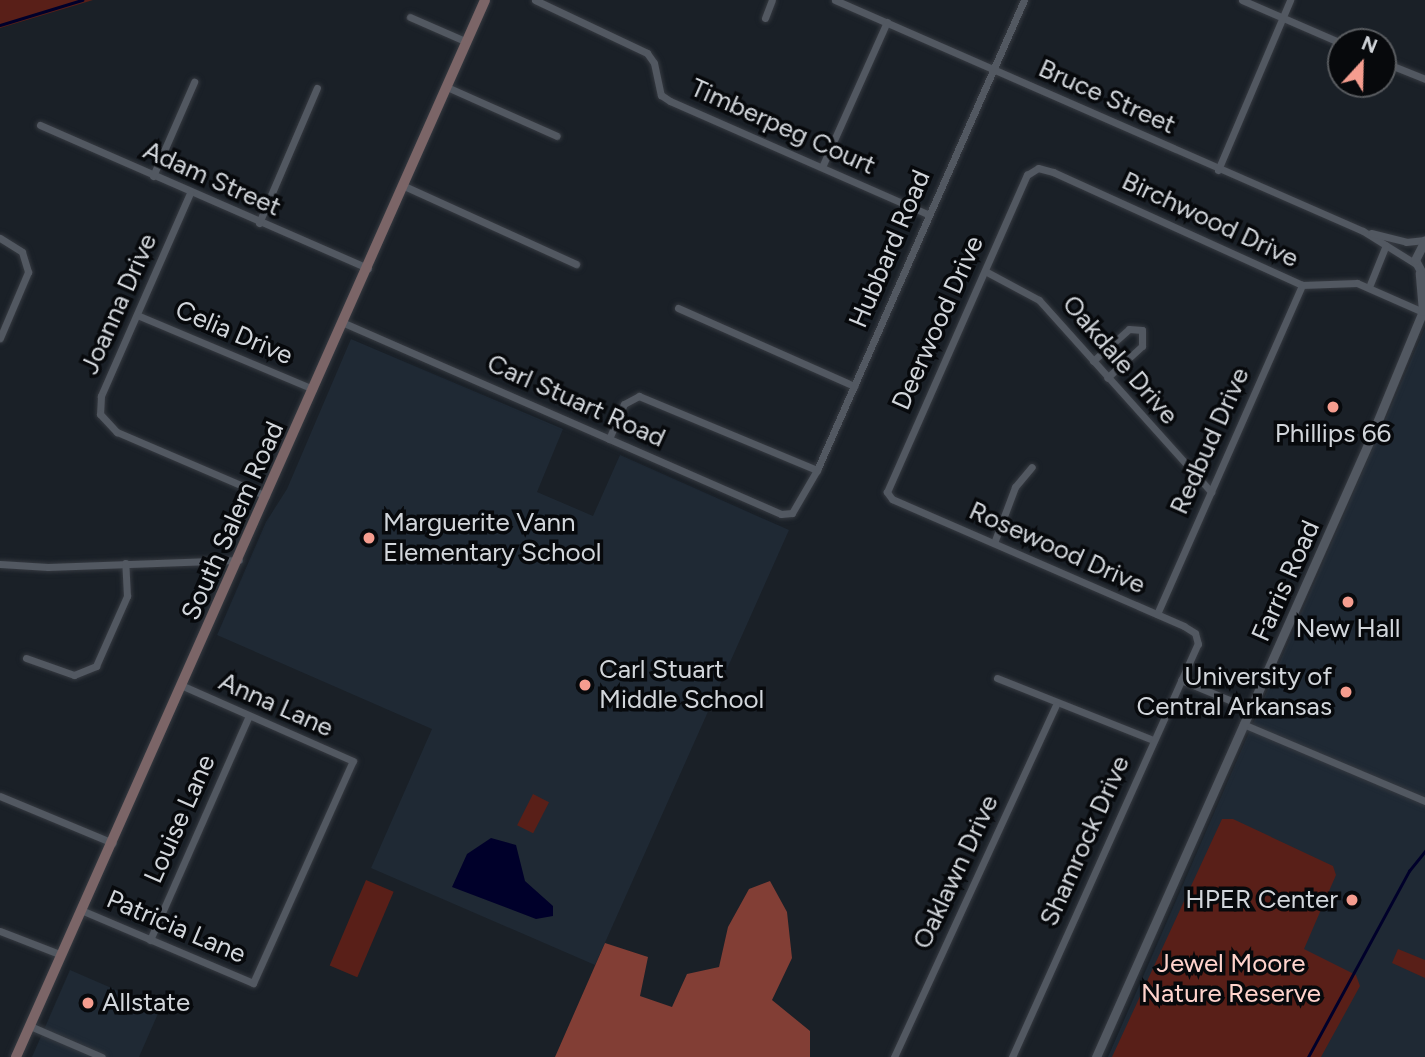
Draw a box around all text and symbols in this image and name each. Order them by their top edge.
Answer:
north arrow [1327,28,1397,98]
text: N [1358,32,1380,58]
street label: Bruce Street [1034,53,1180,141]
street label: Timberpeg Court [686,72,880,182]
street label: Adam Street [138,135,286,223]
street label: Birchwood Drive [1117,165,1303,275]
street label: Hubbard Road [843,166,937,332]
street label: Joanna Drive [74,229,164,379]
street label: Deerwood Drive [886,231,990,415]
street label: Oakdale Drive [1056,289,1184,431]
street label: Celia Drive [171,294,297,372]
street label: Carl Stuart Road [482,348,670,454]
street label: Redbud Drive [1164,363,1256,519]
marker: Phillips 66 [1325,399,1341,415]
street label: South Salem Road [175,417,291,625]
place label: Phillips 66 [1275,418,1391,450]
street label: Rosewood Drive [964,495,1150,601]
place label: Marguerite Vann Elementary School [383,507,601,568]
street label: Farris Road [1245,516,1327,646]
marker: Marguerite Vann Elementary School [361,530,377,546]
marker: New Hall [1340,594,1356,610]
place label: New Hall [1295,613,1401,645]
place label: Carl Stuart Middle School [599,654,764,716]
place label: University of Central Arkansas [1137,661,1332,722]
street label: Anna Lane [214,666,338,744]
marker: Carl Stuart Middle School [577,677,593,693]
marker: University of Central Arkansas [1338,684,1354,700]
street label: Louise Lane [138,750,222,888]
street label: Shamrock Drive [1034,751,1136,931]
street label: Oaklawn Drive [907,790,1005,954]
street label: Patricia Lane [102,884,250,970]
place label: HPER Center [1185,884,1338,916]
marker: HPER Center [1344,892,1360,908]
park label: Jewel Moore Nature Reserve [1141,948,1321,1010]
place label: Allstate [102,987,190,1019]
marker: Allstate [80,995,96,1011]

